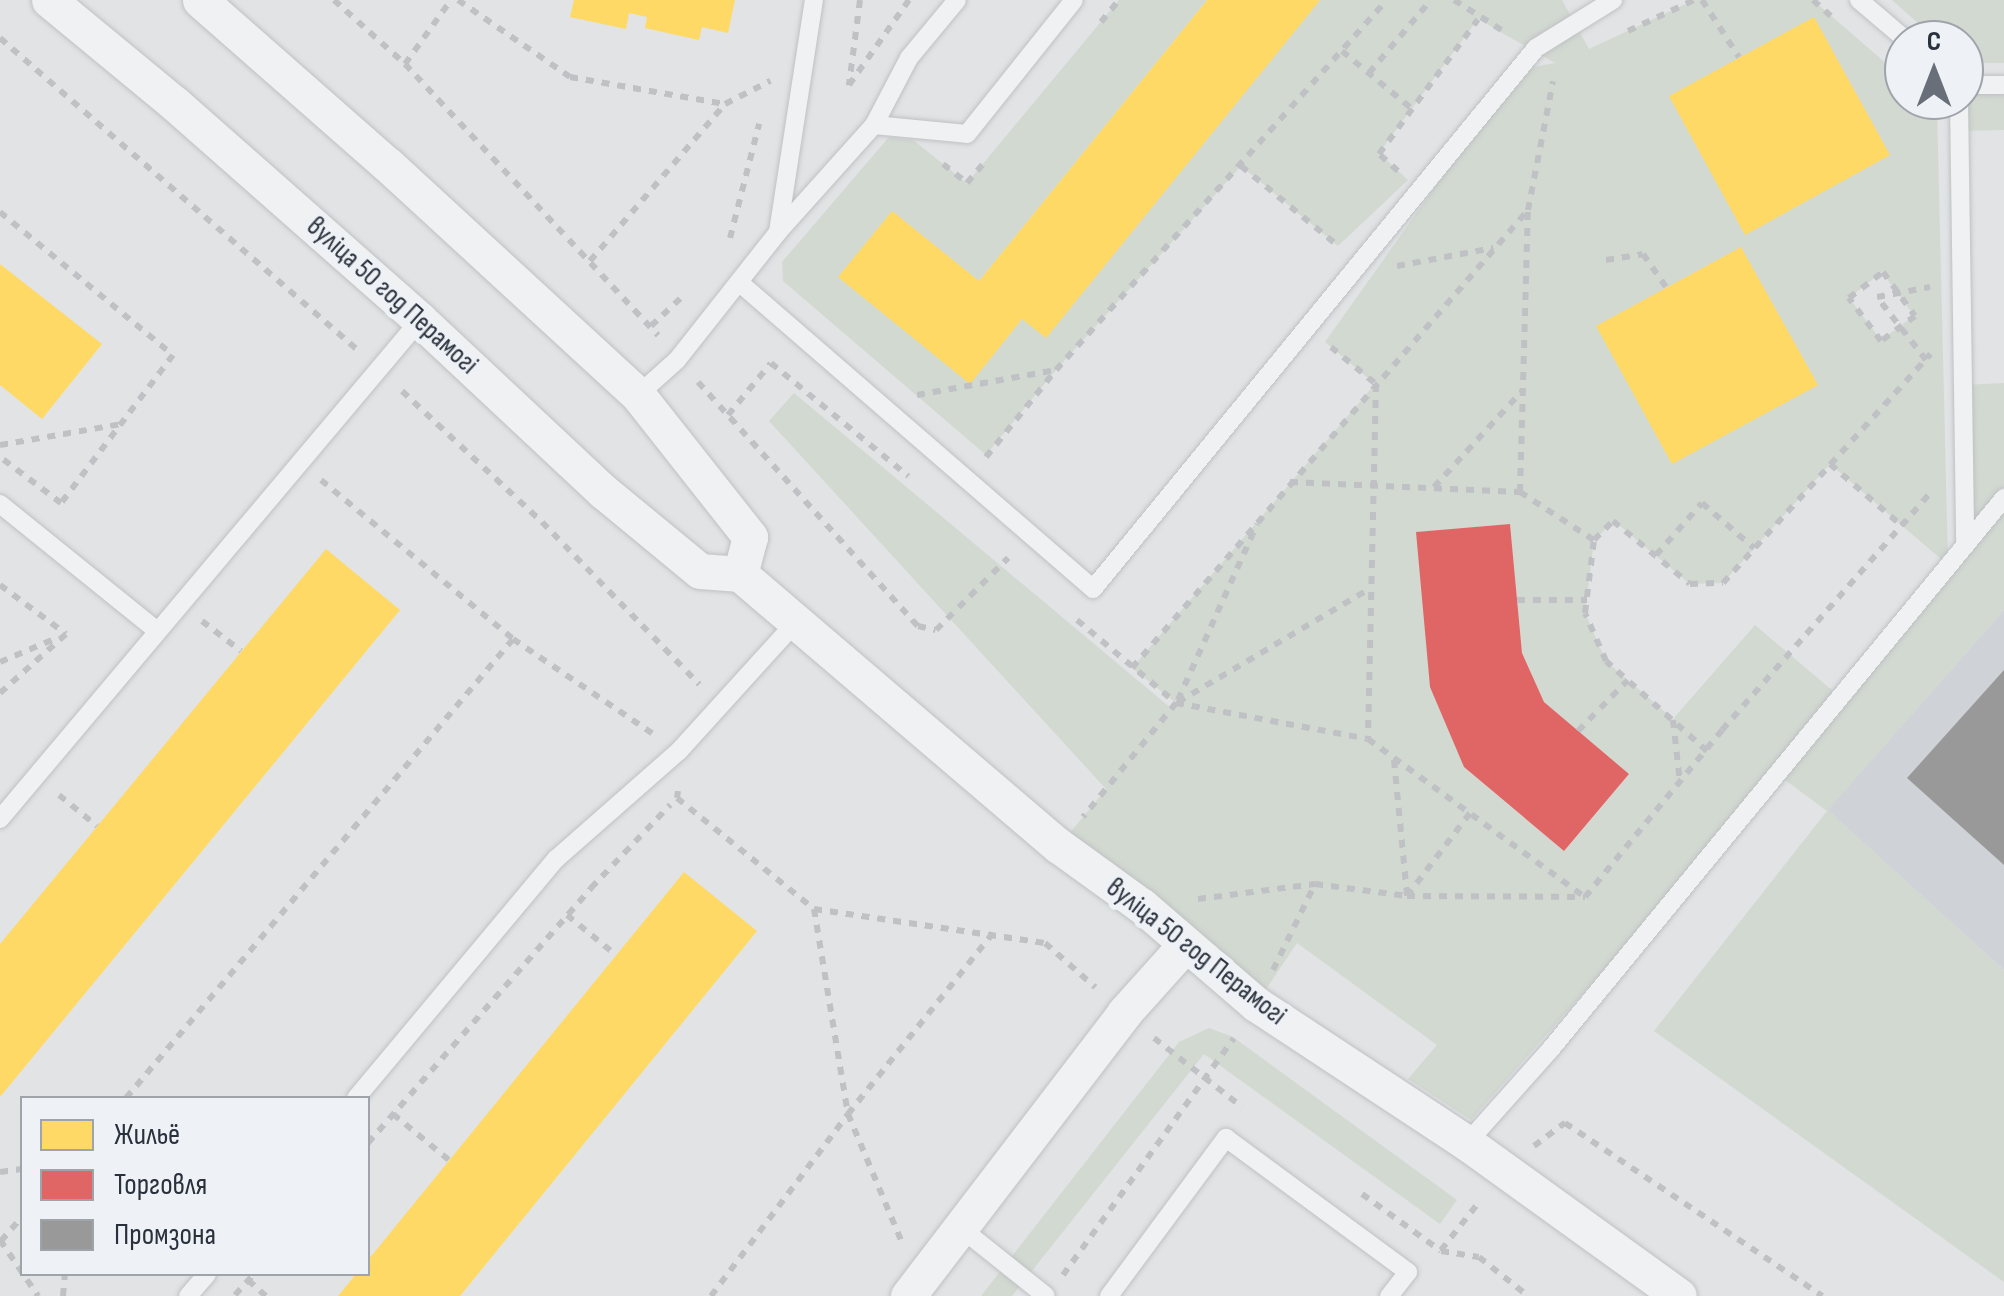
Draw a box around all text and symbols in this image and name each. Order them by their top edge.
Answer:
north arrow [1884,20,1984,120]
text: С [1927,25,1941,58]
street label: вуліца 50 год Перамогі [299,210,485,382]
street label: вуліца 50 год Перамогі [1099,871,1293,1033]
legend [20,1096,370,1276]
text: Жильё [114,1117,180,1153]
text: Торговля [114,1167,207,1203]
text: Промзона [114,1217,216,1253]

